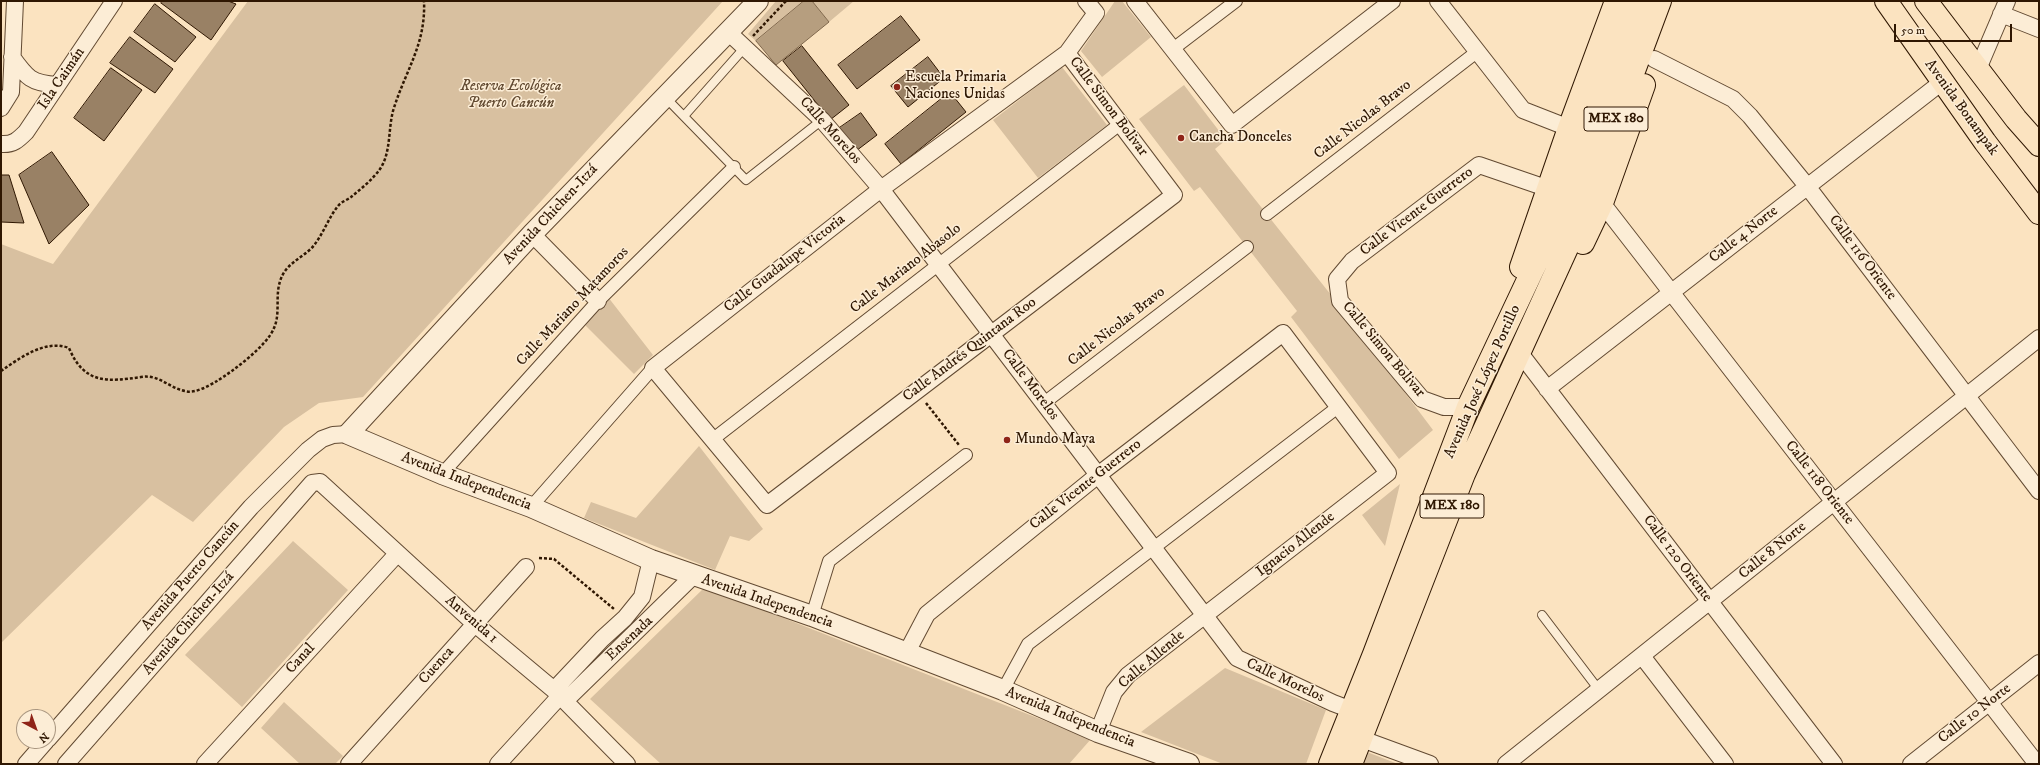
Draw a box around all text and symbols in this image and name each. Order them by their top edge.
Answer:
scale bar [1896,16,2014,42]
text: 50 m [1901,23,1925,38]
street label: Isla Caimán [35,45,89,113]
street label: Calle Simon Bolivar [1065,54,1151,160]
street label: Avenida Bonampak [1920,56,2002,160]
place label: Escuela Primaria Naciones Unidas [905,69,1006,104]
street label: Calle Nicolas Bravo [1311,76,1415,164]
park label: Reserva Ecológica Puerto Cancún [461,78,561,113]
marker: Escuela Primaria Naciones Unidas [892,82,902,92]
street label: Calle Morelos [795,94,865,168]
road number: MEX 180 [1584,107,1648,131]
place label: Cancha Donceles [1189,129,1292,147]
marker: Cancha Donceles [1176,133,1186,143]
street label: Avenida Chichen-Itzá [500,161,602,269]
street label: Calle Vicente Guerrero [1357,164,1477,260]
street label: Calle 4 Norte [1706,203,1782,267]
street label: Calle Guadalupe Victoria [721,211,849,317]
street label: Calle 116 Oriente [1824,212,1900,304]
street label: Calle Mariano Abasolo [847,220,965,318]
street label: Calle Mariano Matamoros [513,244,633,370]
street label: Calle Nicolas Bravo [1065,283,1169,371]
street label: Calle Andrés Quintana Roo [900,294,1040,406]
street label: Calle Simon Bolivar [1338,298,1428,402]
street label: Avenida José López Portillo [1441,303,1525,461]
street label: Calle Morelos [998,346,1062,424]
place label: Mundo Maya [1015,431,1095,449]
marker: Mundo Maya [1002,435,1012,445]
street label: Calle Vicente Guerrero [1027,436,1145,534]
street label: Calle 118 Oriente [1781,437,1857,529]
street label: Avenida Independencia [398,449,534,515]
road number: MEX 180 [1420,494,1484,518]
street label: Ignacio Allende [1253,509,1339,581]
street label: Calle 120 Oriente [1639,512,1715,606]
street label: Avenida Puerto Cancún [138,517,244,635]
street label: Calle 8 Norte [1736,518,1810,584]
street label: Avenida Chichen-Itzá [139,569,239,679]
street label: Avenida Independencia [699,571,835,633]
street label: Anvenida 1 [441,592,501,648]
street label: Ensenada [603,613,657,665]
street label: Calle Allende [1115,627,1189,693]
street label: Canal [283,640,319,678]
street label: Cuenca [416,644,458,688]
street label: Calle Morelos [1243,655,1327,707]
street label: Calle 10 Norte [1935,680,2015,748]
street label: Avenida Independencia [1003,684,1137,752]
north arrow [16,709,56,749]
text: N [35,729,51,746]

